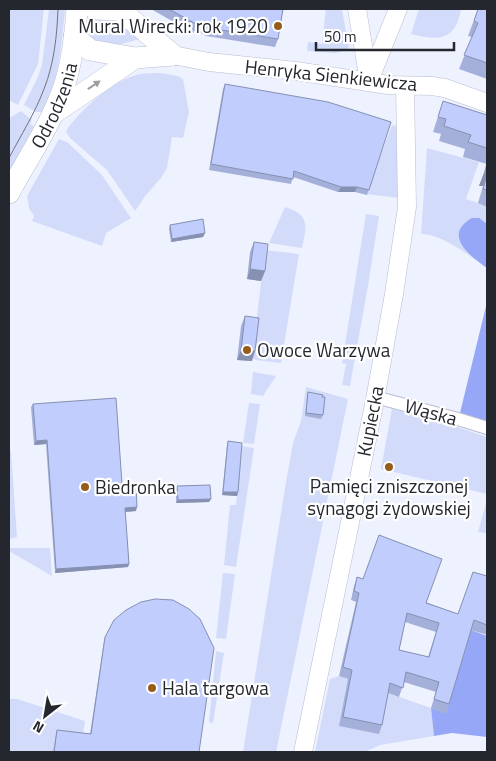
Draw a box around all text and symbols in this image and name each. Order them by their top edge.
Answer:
place label: Mural Wirecki: rok 1920 [78,11,268,40]
marker: Mural Wirecki: rok 1920 [272,20,284,32]
scale bar [316,20,454,52]
text: 50 m [324,25,357,48]
street label: Henryka Sienkiewicza [243,51,419,98]
street label: Odrodzenia [22,59,84,154]
one-way arrow [87,80,101,90]
place label: Owoce Warzywa [257,335,391,364]
marker: Owoce Warzywa [241,344,253,356]
street label: Kupiecka [348,383,391,459]
street label: Wąska [402,391,461,433]
marker: Pamięci zniszczonej synagogi żydowskiej [383,461,395,473]
place label: Pamięci zniszczonej synagogi żydowskiej [307,471,471,522]
place label: Biedronka [95,472,176,501]
marker: Biedronka [79,481,91,493]
place label: Hala targowa [162,673,269,702]
marker: Hala targowa [146,682,158,694]
north arrow [20,691,70,741]
text: N [28,716,48,739]

